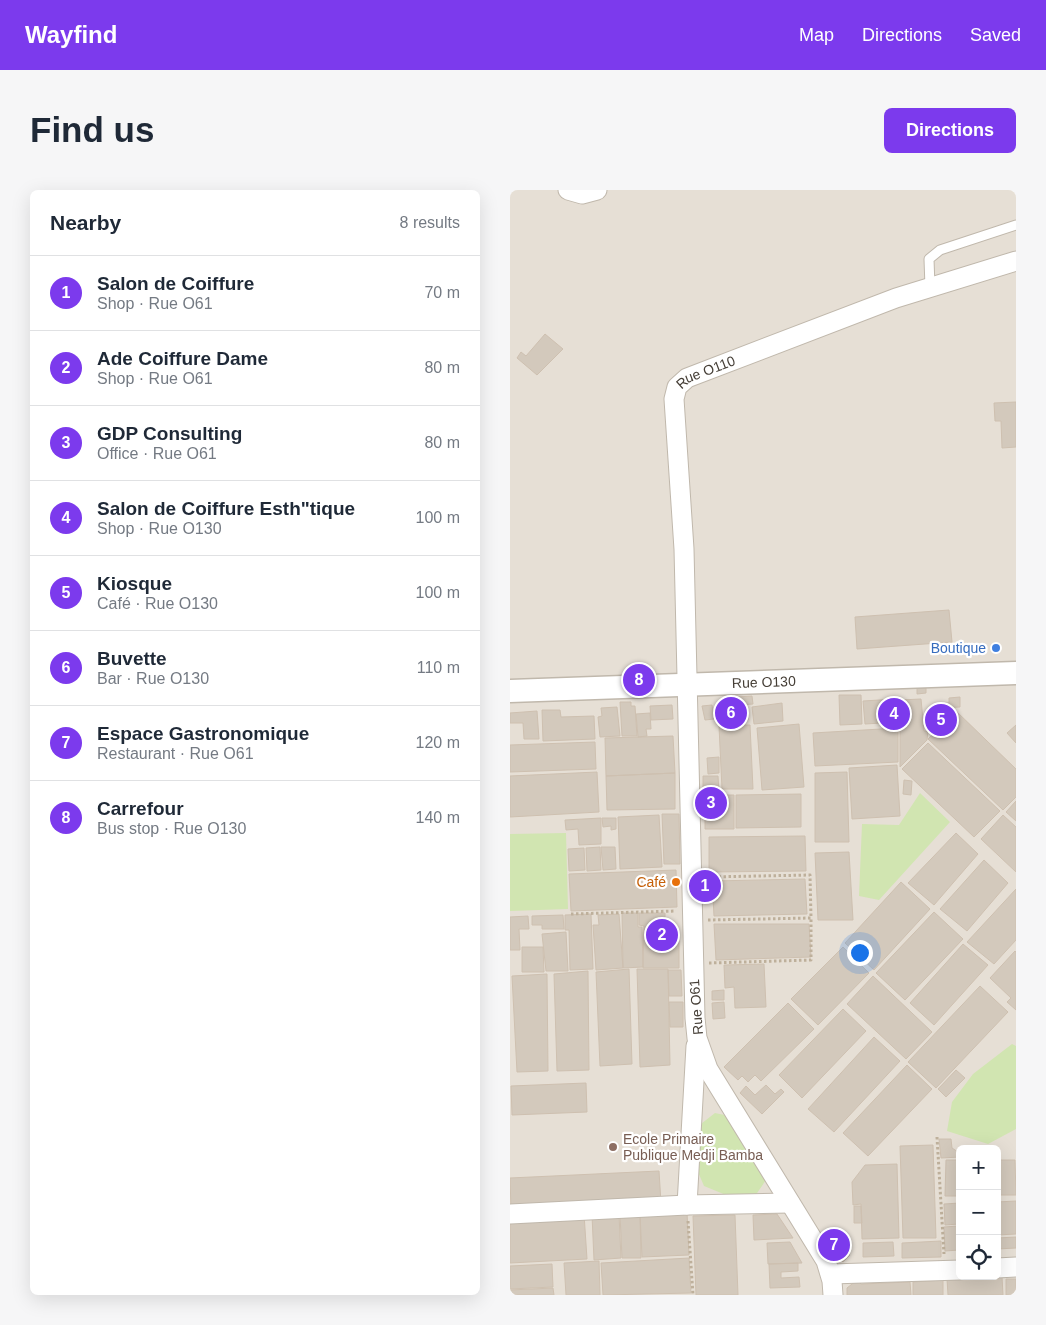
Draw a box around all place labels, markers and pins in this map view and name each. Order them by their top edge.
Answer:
place label: Boutique [931,640,986,656]
marker: Boutique [990,642,1002,654]
pin: 8 [623,661,655,699]
pin: 6 [715,694,747,732]
pin: 4 [878,695,910,733]
pin: 5 [925,701,957,739]
pin: 3 [695,784,727,822]
pin: 1 [689,867,721,905]
place label: Café [636,874,666,890]
marker: Café [670,876,682,888]
pin: 2 [646,916,678,954]
place label: Ecole Primaire Publique Medji Bamba [623,1131,763,1163]
marker: Ecole Primaire Publique Medji Bamba [607,1141,619,1153]
pin: 7 [818,1226,850,1264]

